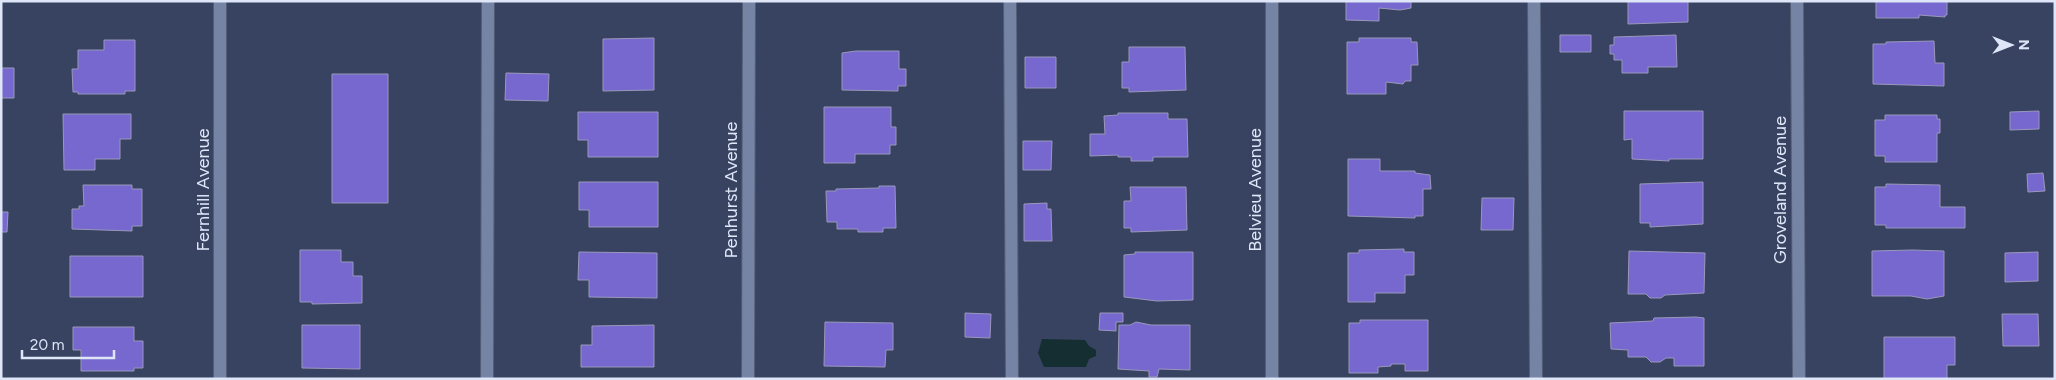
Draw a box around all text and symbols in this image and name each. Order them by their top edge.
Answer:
north arrow [1986,20,2036,70]
text: N [2015,40,2032,50]
street label: Groveland Avenue [1769,116,1791,264]
street label: Penhurst Avenue [720,121,742,258]
street label: Fernhill Avenue [192,128,214,252]
street label: Belvieu Avenue [1244,128,1266,252]
scale bar [22,328,115,360]
text: 20 m [30,336,64,354]

